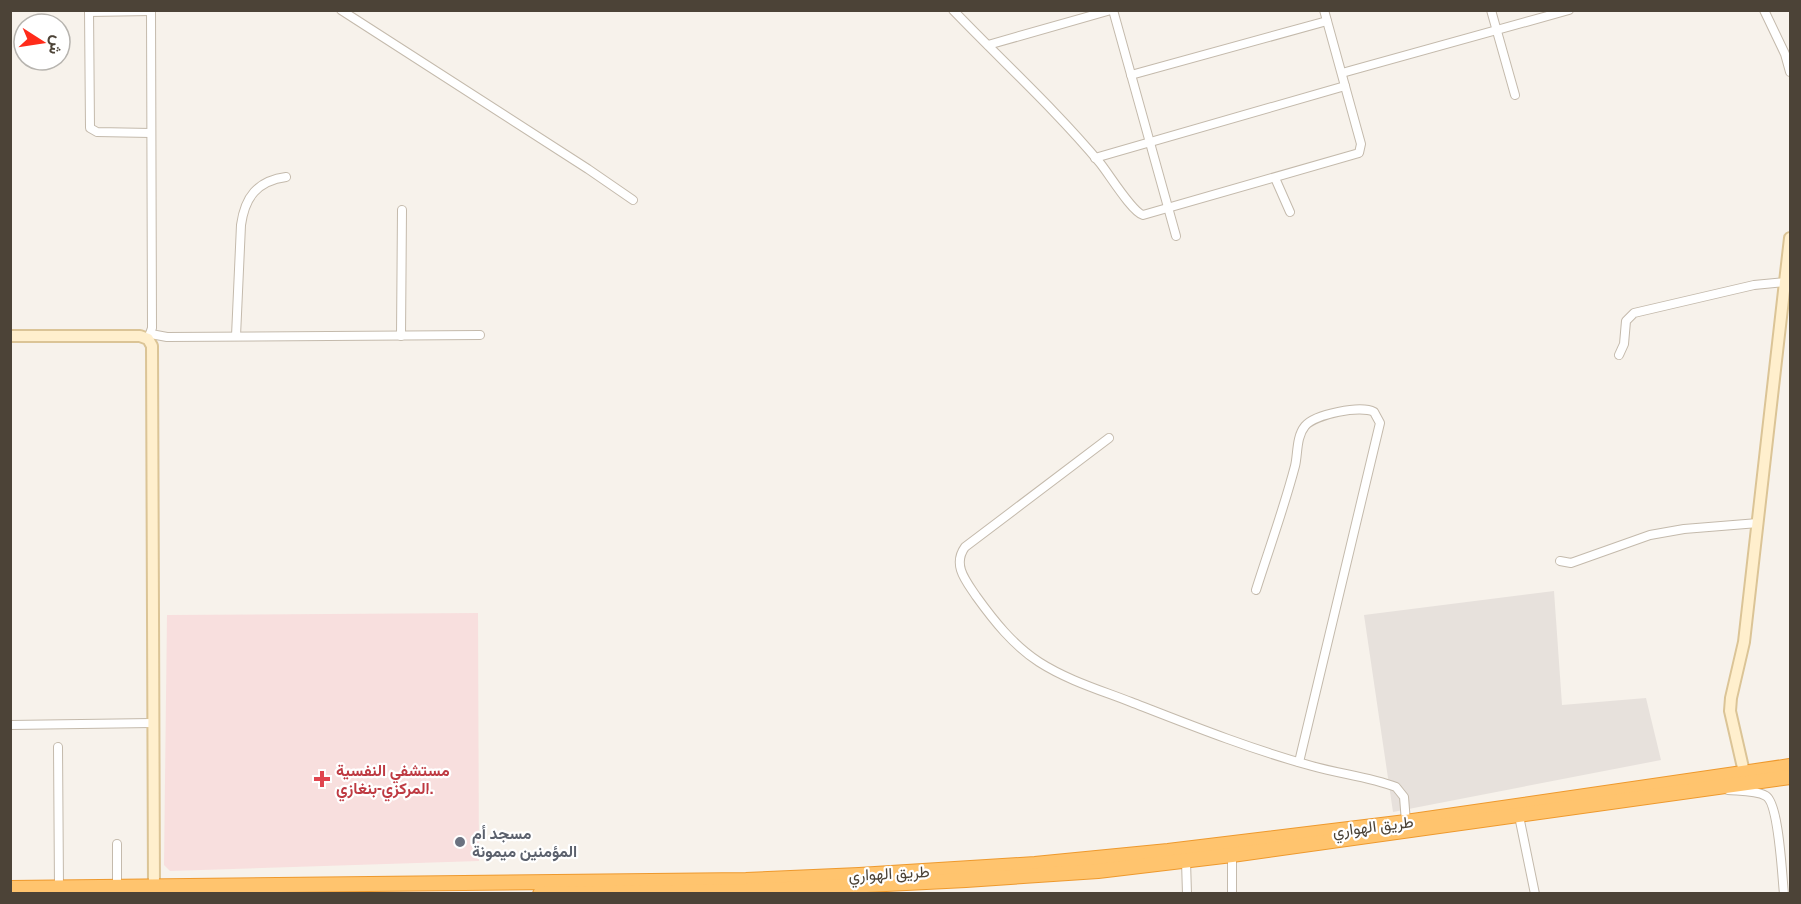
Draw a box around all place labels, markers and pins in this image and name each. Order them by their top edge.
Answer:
place label: مستشفي النفسية المركزي-بنغازي. [336,759,450,802]
marker: مستشفي النفسية المركزي-بنغازي. [313,770,331,788]
place label: مسجد أم المؤمنين ميمونة [472,822,577,862]
marker: مسجد أم المؤمنين ميمونة [453,835,467,849]

